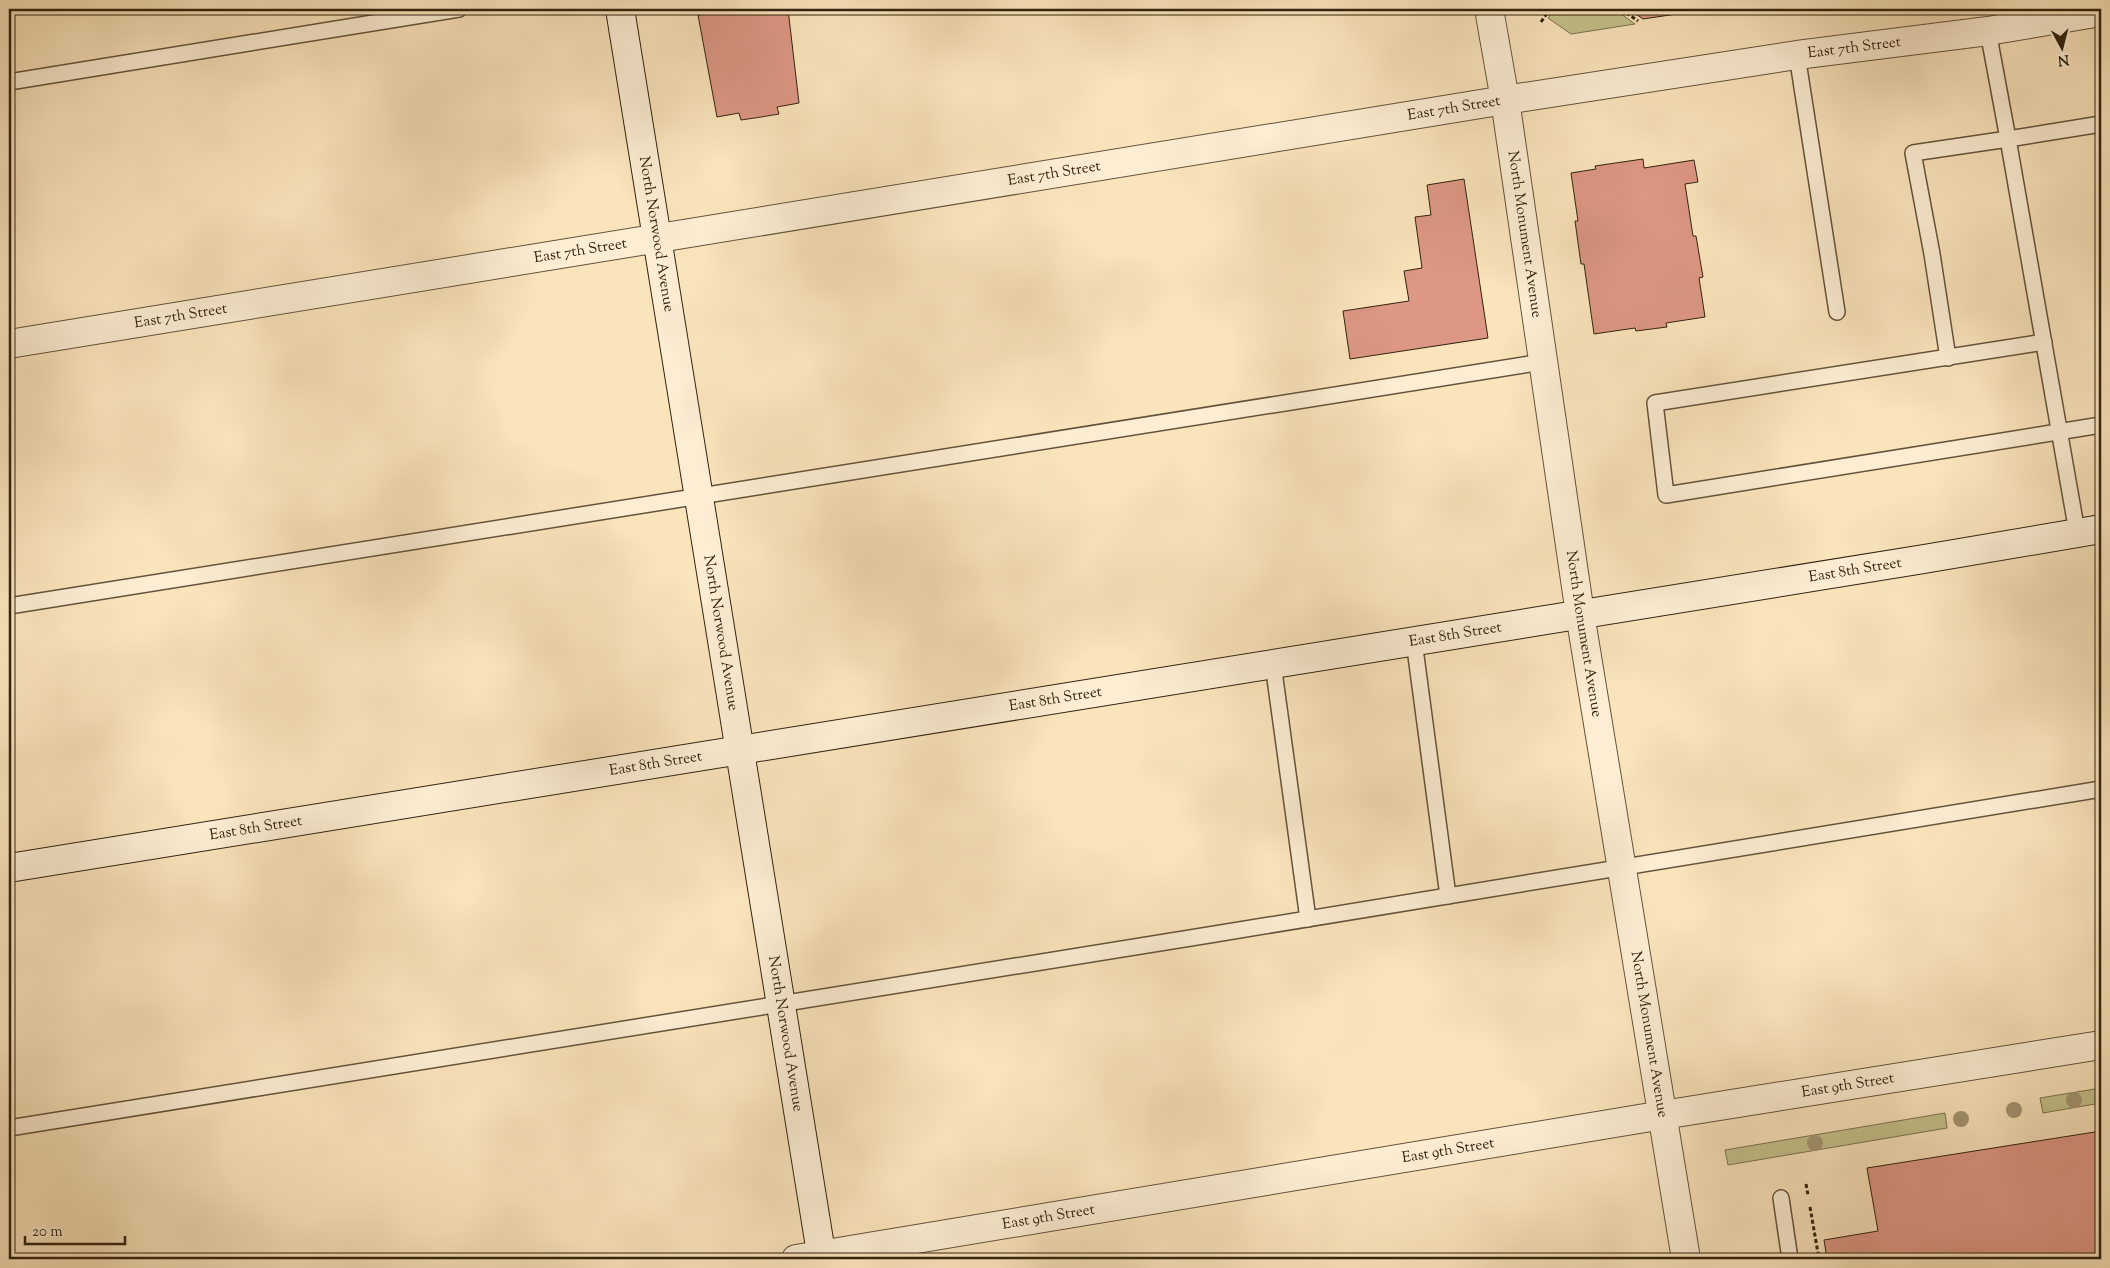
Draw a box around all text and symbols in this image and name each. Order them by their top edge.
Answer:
north arrow [2038,22,2088,72]
street label: East 7th Street [1807,32,1902,64]
text: N [2057,48,2070,70]
street label: East 7th Street [1406,90,1502,126]
street label: North Monument Avenue [1502,149,1547,319]
street label: North Norwood Avenue [633,155,679,313]
street label: East 7th Street [1006,156,1102,191]
street label: East 7th Street [533,233,628,269]
street label: East 7th Street [133,298,229,334]
street label: North Monument Avenue [1560,549,1607,719]
street label: East 8th Street [1807,552,1903,588]
street label: North Norwood Avenue [698,553,744,712]
street label: East 8th Street [1407,617,1503,652]
street label: East 8th Street [1008,681,1103,717]
street label: East 8th Street [608,746,704,781]
street label: East 8th Street [208,810,304,846]
street label: North Monument Avenue [1625,950,1673,1119]
street label: North Norwood Avenue [763,954,809,1113]
street label: East 9th Street [1800,1068,1896,1103]
street label: East 9th Street [1400,1133,1496,1169]
street label: East 9th Street [1001,1199,1096,1235]
scale bar [25,1213,125,1245]
text: 20 m [32,1222,63,1243]

